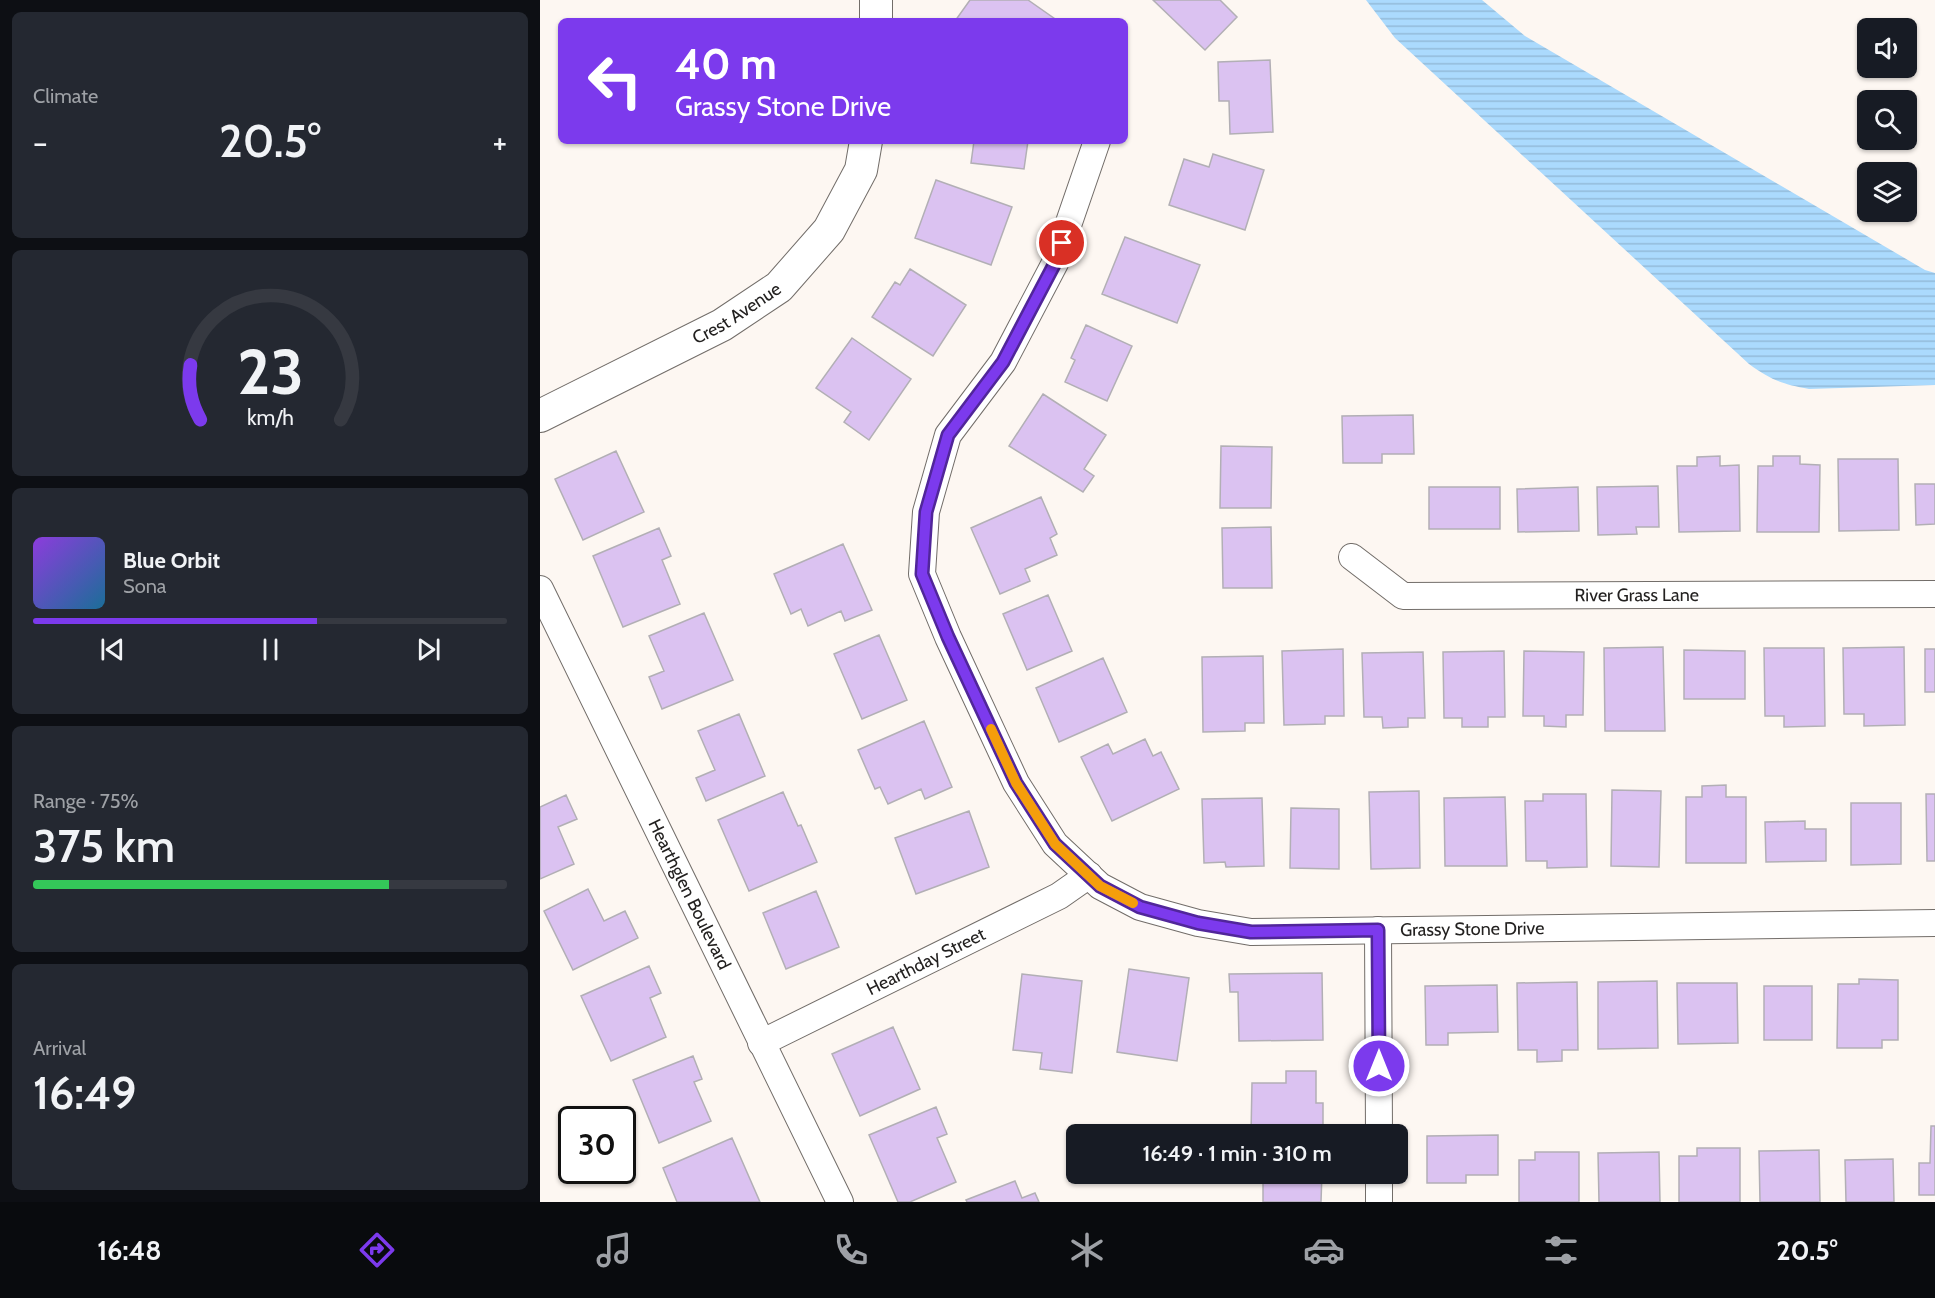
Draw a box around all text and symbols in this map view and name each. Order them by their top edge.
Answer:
map controls [1857,18,1917,222]
button: sound [1857,18,1917,78]
text: 40 m [675,38,777,90]
icon: left [576,42,654,120]
text: Climate [33,84,98,108]
text: Grassy Stone Drive [675,90,891,123]
button: search [1857,90,1917,150]
text: 20.5° [219,114,321,168]
text: − [33,122,48,162]
text: + [492,122,507,162]
button: layers [1857,162,1917,222]
pin [1036,217,1087,268]
icon: arrive [1045,226,1078,259]
street label: Crest Avenue [689,278,785,349]
text: 23 [237,334,303,410]
text: km/h [247,404,293,430]
text: Blue Orbit [123,547,220,574]
text: Sona [123,574,166,598]
street label: River Grass Lane [1575,584,1699,606]
icon: previous [96,633,129,666]
icon: pause [254,633,287,666]
icon: next [412,633,445,666]
text: Range · 75% [33,789,139,813]
street label: Hearthglen Boulevard [643,816,736,973]
text: 375 km [33,819,175,873]
street label: Grassy Stone Drive [1400,917,1544,941]
street label: Hearthday Street [863,923,989,1000]
position arrow [1347,1034,1411,1098]
text: Arrival [33,1036,86,1060]
text: 16:49 [33,1066,137,1120]
speed limit sign: 30 [558,1106,636,1184]
text: 16:49 · 1 min · 310 m [1142,1140,1332,1167]
icon: directions [356,1229,398,1271]
icon: music [593,1229,635,1271]
icon: phone [830,1229,872,1271]
icon: climate [1066,1229,1108,1271]
icon: car [1303,1229,1345,1271]
icon: filters [1540,1229,1582,1271]
text: 16:48 [97,1234,162,1267]
text: 20.5° [1776,1234,1838,1267]

